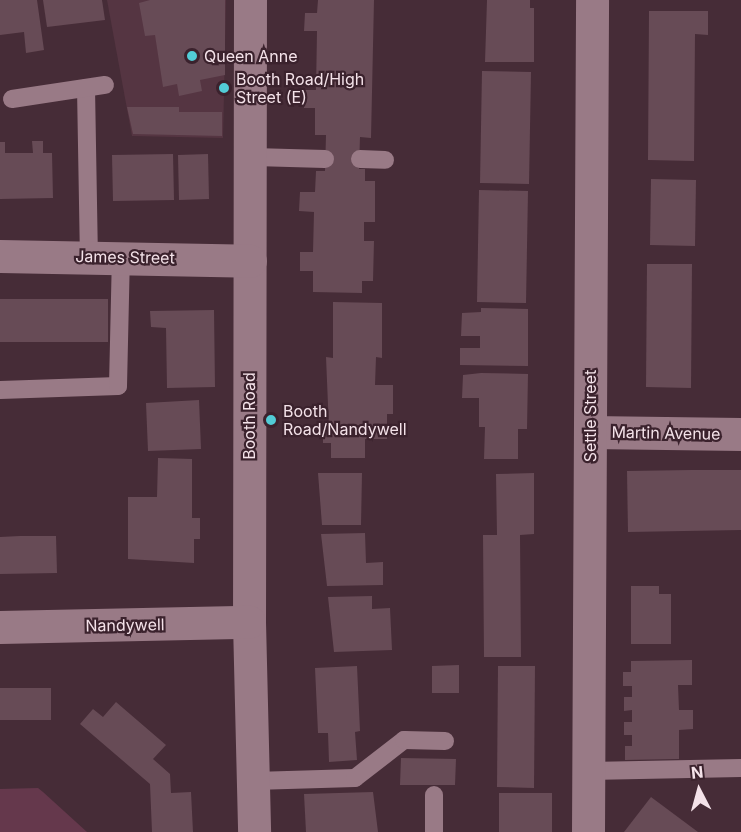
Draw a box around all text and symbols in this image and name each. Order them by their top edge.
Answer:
place label: Queen Anne [204,46,298,66]
marker: Queen Anne [185,49,199,63]
place label: Booth Road/High Street (E) [236,69,364,107]
marker: Booth Road/High Street (E) [217,81,231,95]
street label: James Street [75,247,175,267]
street label: Settle Street [580,370,600,462]
street label: Booth Road [239,372,259,460]
place label: Booth Road/Nandywell [283,401,407,439]
marker: Booth Road/Nandywell [264,413,278,427]
street label: Martin Avenue [611,422,721,444]
street label: Nandywell [85,615,165,635]
north arrow [669,760,729,820]
text: N [690,762,704,783]

